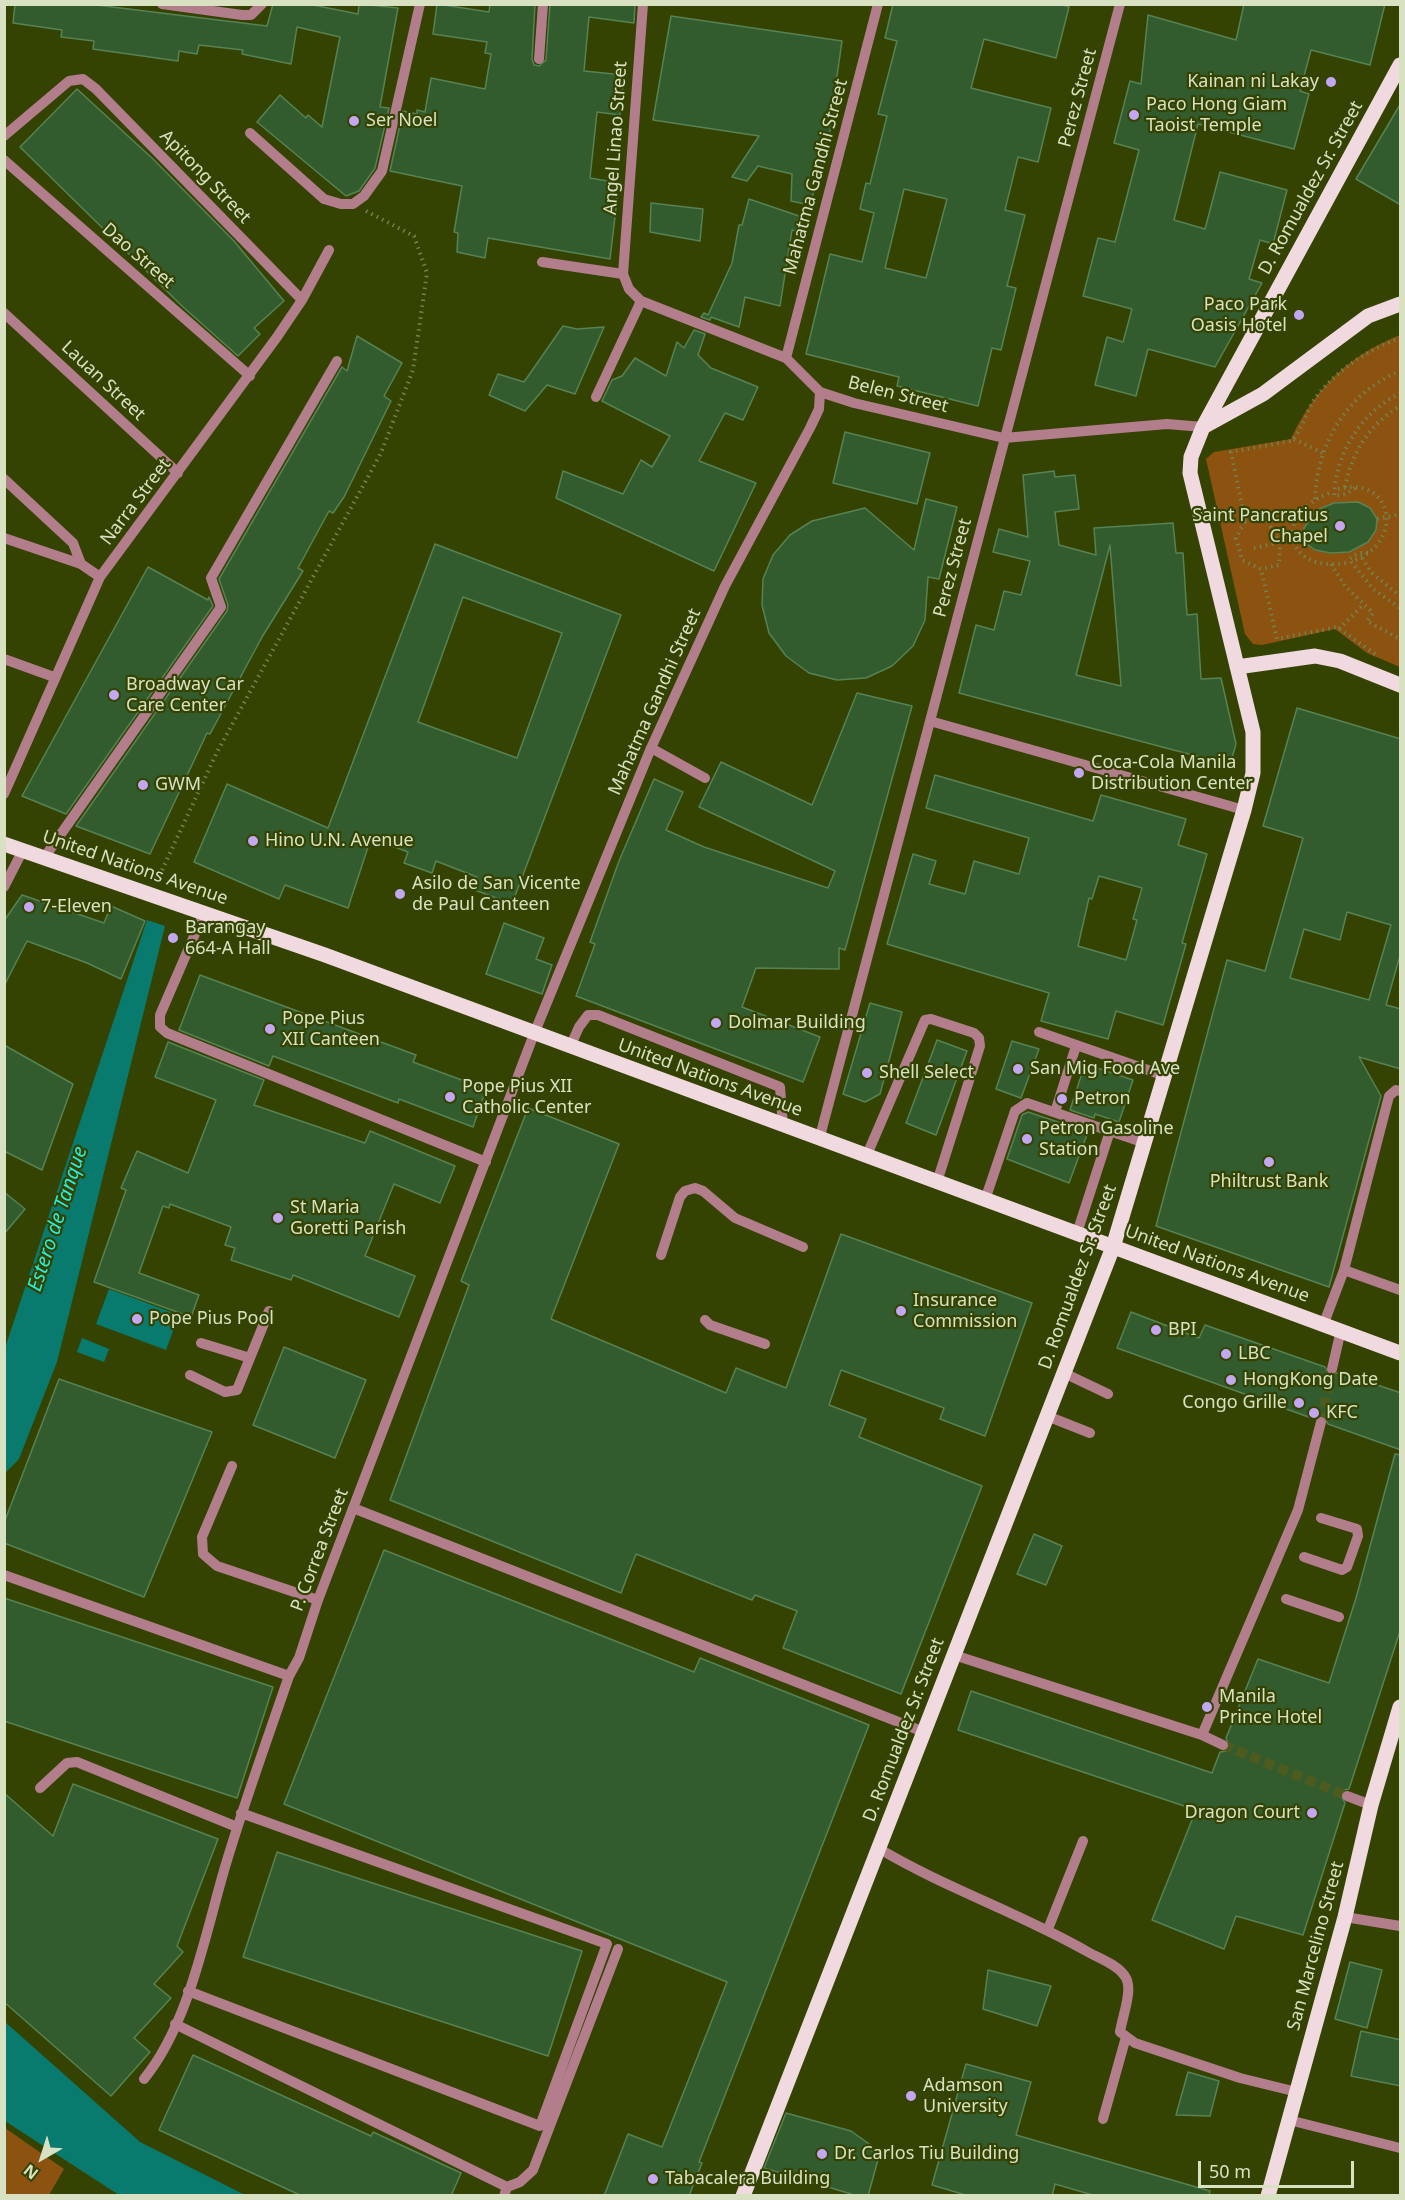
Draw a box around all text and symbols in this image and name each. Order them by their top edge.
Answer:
street label: Perez Street [1054,46,1102,150]
street label: Angel Linao Street [600,60,632,216]
place label: Kainan ni Lakay [1187,71,1319,93]
marker: Kainan ni Lakay [1324,75,1338,89]
street label: Mahatma Gandhi Street [779,77,853,277]
place label: Paco Hong Giam Taoist Temple [1146,94,1287,136]
street label: D. Romualdez Sr. Street [1254,97,1368,279]
marker: Paco Hong Giam Taoist Temple [1127,108,1141,122]
place label: Ser Noel [366,110,438,132]
marker: Ser Noel [347,114,361,128]
street label: Apitong Street [155,126,255,228]
street label: Dao Street [97,219,179,293]
place label: Paco Park Oasis Hotel [1191,294,1287,336]
marker: Paco Park Oasis Hotel [1292,308,1306,322]
street label: Lauan Street [57,337,149,425]
street label: Belen Street [846,372,950,418]
street label: Narra Street [96,454,176,550]
place label: Saint Pancratius Chapel [1192,505,1328,548]
street label: Perez Street [929,516,977,620]
marker: Saint Pancratius Chapel [1333,519,1347,533]
street label: Mahatma Gandhi Street [604,605,706,799]
place label: Broadway Car Care Center [126,674,244,716]
marker: Broadway Car Care Center [107,688,121,702]
place label: Coca-Cola Manila Distribution Center [1091,752,1253,795]
marker: Coca-Cola Manila Distribution Center [1072,766,1086,780]
place label: GWM [155,774,201,796]
marker: GWM [136,778,150,792]
street label: United Nations Avenue [39,826,231,910]
place label: Hino U.N. Avenue [265,830,414,852]
marker: Hino U.N. Avenue [246,834,260,848]
place label: Asilo de San Vicente de Paul Canteen [412,873,581,916]
marker: Asilo de San Vicente de Paul Canteen [393,887,407,901]
place label: 7-Eleven [41,896,112,918]
marker: 7-Eleven [22,900,36,914]
place label: Barangay 664-A Hall [185,917,271,960]
marker: Barangay 664-A Hall [166,931,180,945]
place label: Pope Pius XII Canteen [282,1008,380,1050]
place label: Dolmar Building [728,1012,866,1034]
marker: Dolmar Building [709,1016,723,1030]
marker: Pope Pius XII Canteen [263,1022,277,1036]
street label: United Nations Avenue [615,1035,805,1121]
place label: San Mig Food Ave [1030,1058,1180,1080]
place label: Shell Select [879,1062,974,1084]
marker: San Mig Food Ave [1011,1062,1025,1076]
marker: Shell Select [860,1066,874,1080]
place label: Pope Pius XII Catholic Center [462,1076,591,1118]
place label: Petron [1074,1088,1131,1110]
marker: Pope Pius XII Catholic Center [443,1090,457,1104]
marker: Petron [1055,1092,1069,1106]
place label: Petron Gasoline Station [1039,1118,1174,1160]
marker: Petron Gasoline Station [1020,1132,1034,1146]
water label: Estero de Tanque [23,1144,93,1294]
marker: Philtrust Bank [1262,1155,1276,1169]
place label: Philtrust Bank [1210,1171,1328,1193]
street label: D. Romualdez Sr. Street [1034,1182,1122,1372]
place label: St Maria Goretti Parish [290,1197,406,1240]
marker: St Maria Goretti Parish [271,1211,285,1225]
street label: United Nations Avenue [1122,1221,1312,1307]
place label: Insurance Commission [913,1290,1017,1332]
marker: Insurance Commission [894,1304,908,1318]
place label: Pope Pius Pool [149,1308,274,1330]
marker: Pope Pius Pool [130,1312,144,1326]
place label: BPI [1168,1319,1197,1341]
marker: BPI [1149,1323,1163,1337]
place label: LBC [1238,1343,1271,1365]
marker: LBC [1219,1347,1233,1361]
place label: HongKong Date [1243,1369,1378,1391]
marker: HongKong Date [1224,1373,1238,1387]
place label: Congo Grille [1182,1392,1287,1414]
marker: Congo Grille [1292,1396,1306,1410]
place label: KFC [1326,1402,1358,1424]
marker: KFC [1307,1406,1321,1420]
street label: P. Correa Street [287,1485,353,1615]
street label: D. Romualdez Sr. Street [859,1635,949,1825]
place label: Manila Prince Hotel [1219,1686,1322,1728]
marker: Manila Prince Hotel [1200,1700,1214,1714]
place label: Dragon Court [1185,1802,1300,1824]
marker: Dragon Court [1305,1806,1319,1820]
street label: San Marcelino Street [1283,1859,1349,2033]
place label: Adamson University [923,2075,1008,2118]
marker: Adamson University [904,2089,918,2103]
north arrow [12,2128,72,2188]
place label: Dr. Carlos Tiu Building [834,2143,1019,2165]
marker: Dr. Carlos Tiu Building [815,2147,829,2161]
scale bar [1201,2149,1357,2187]
text: N [19,2159,43,2185]
text: 50 m [1209,2159,1251,2183]
place label: Tabacalera Building [665,2168,830,2190]
marker: Tabacalera Building [646,2172,660,2186]

